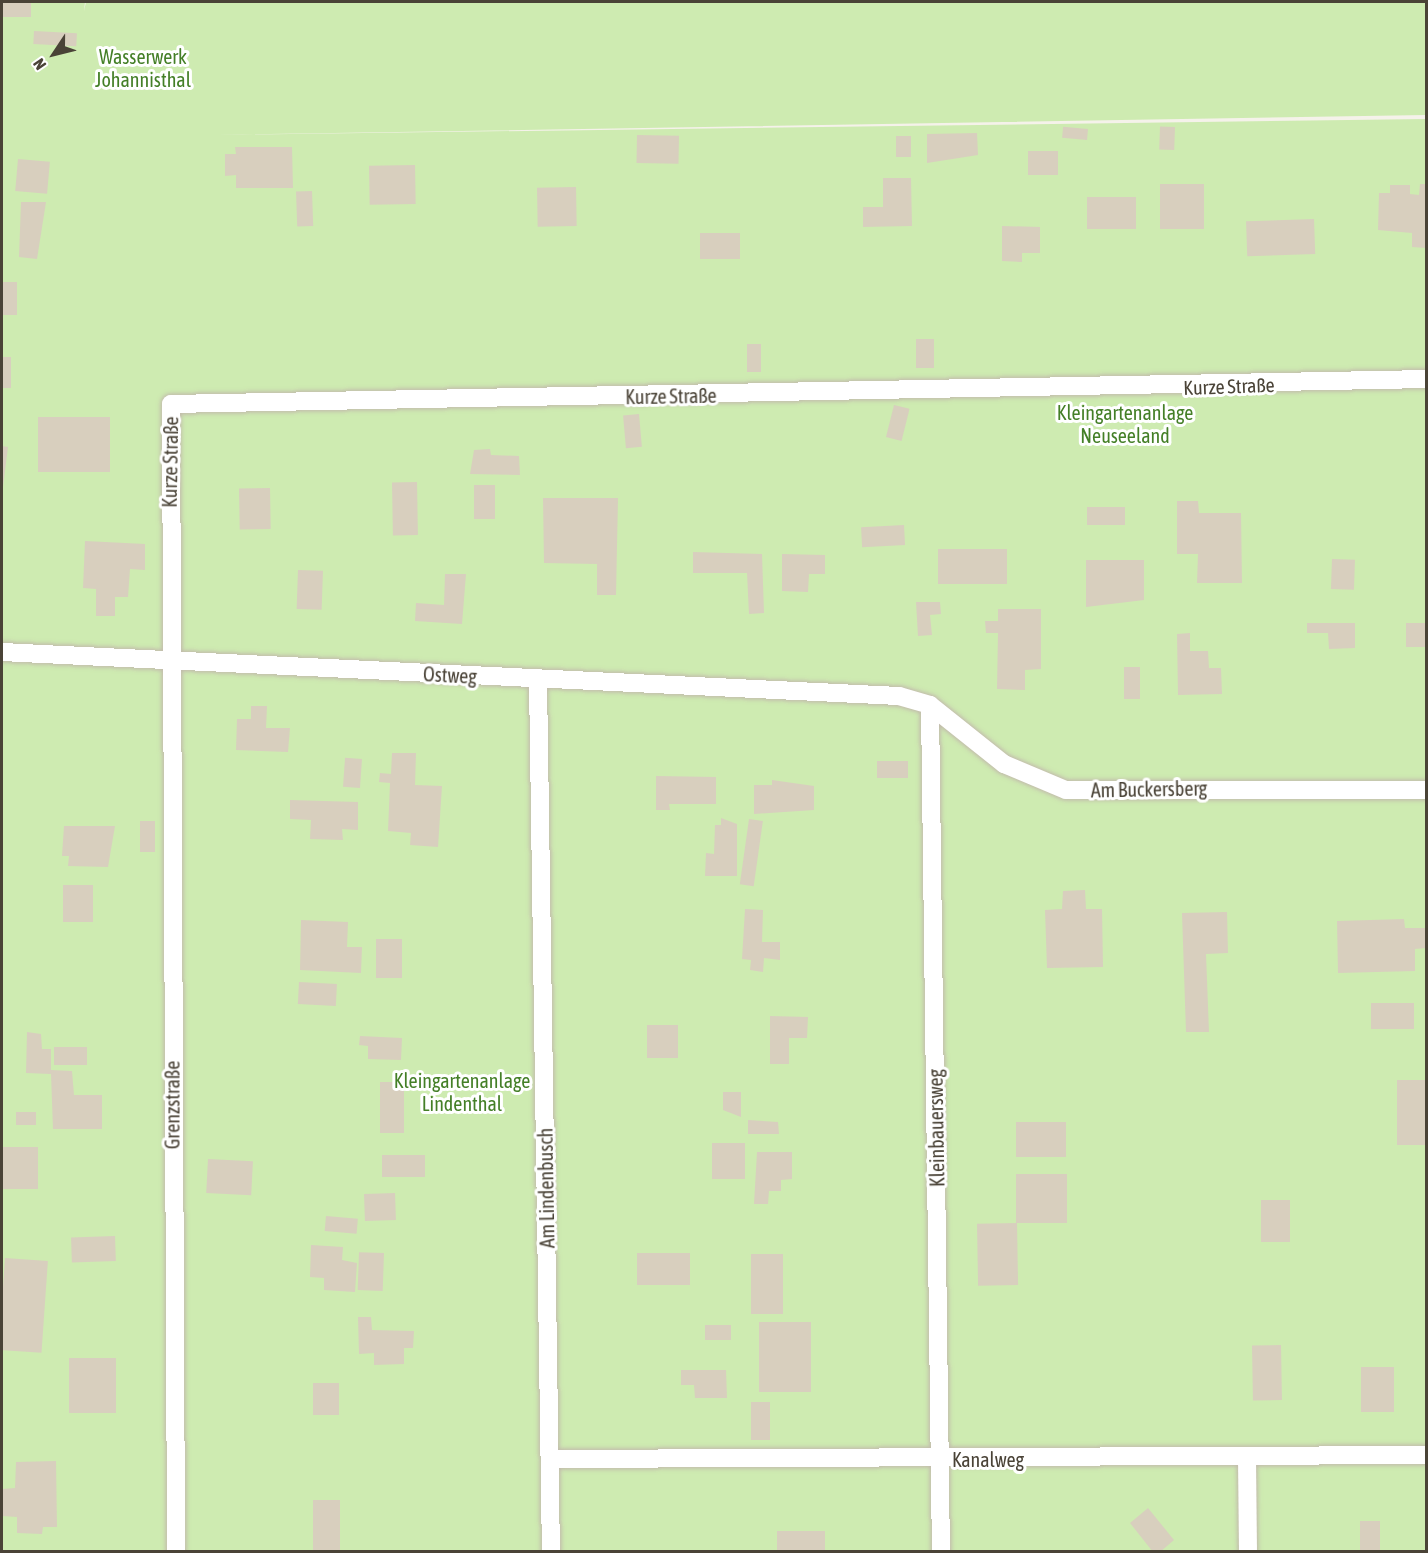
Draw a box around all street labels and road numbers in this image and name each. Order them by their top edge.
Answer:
street label: Kurze Straße [1183,372,1275,400]
street label: Kurze Straße [625,383,717,409]
street label: Kurze Straße [157,416,183,508]
street label: Ostweg [422,662,478,688]
street label: Am Buckersberg [1091,776,1207,802]
street label: Grenzstraße [160,1061,184,1149]
street label: Kleinbauersweg [923,1069,949,1187]
street label: Am Lindenbusch [533,1128,559,1248]
street label: Kanalweg [952,1447,1024,1471]

